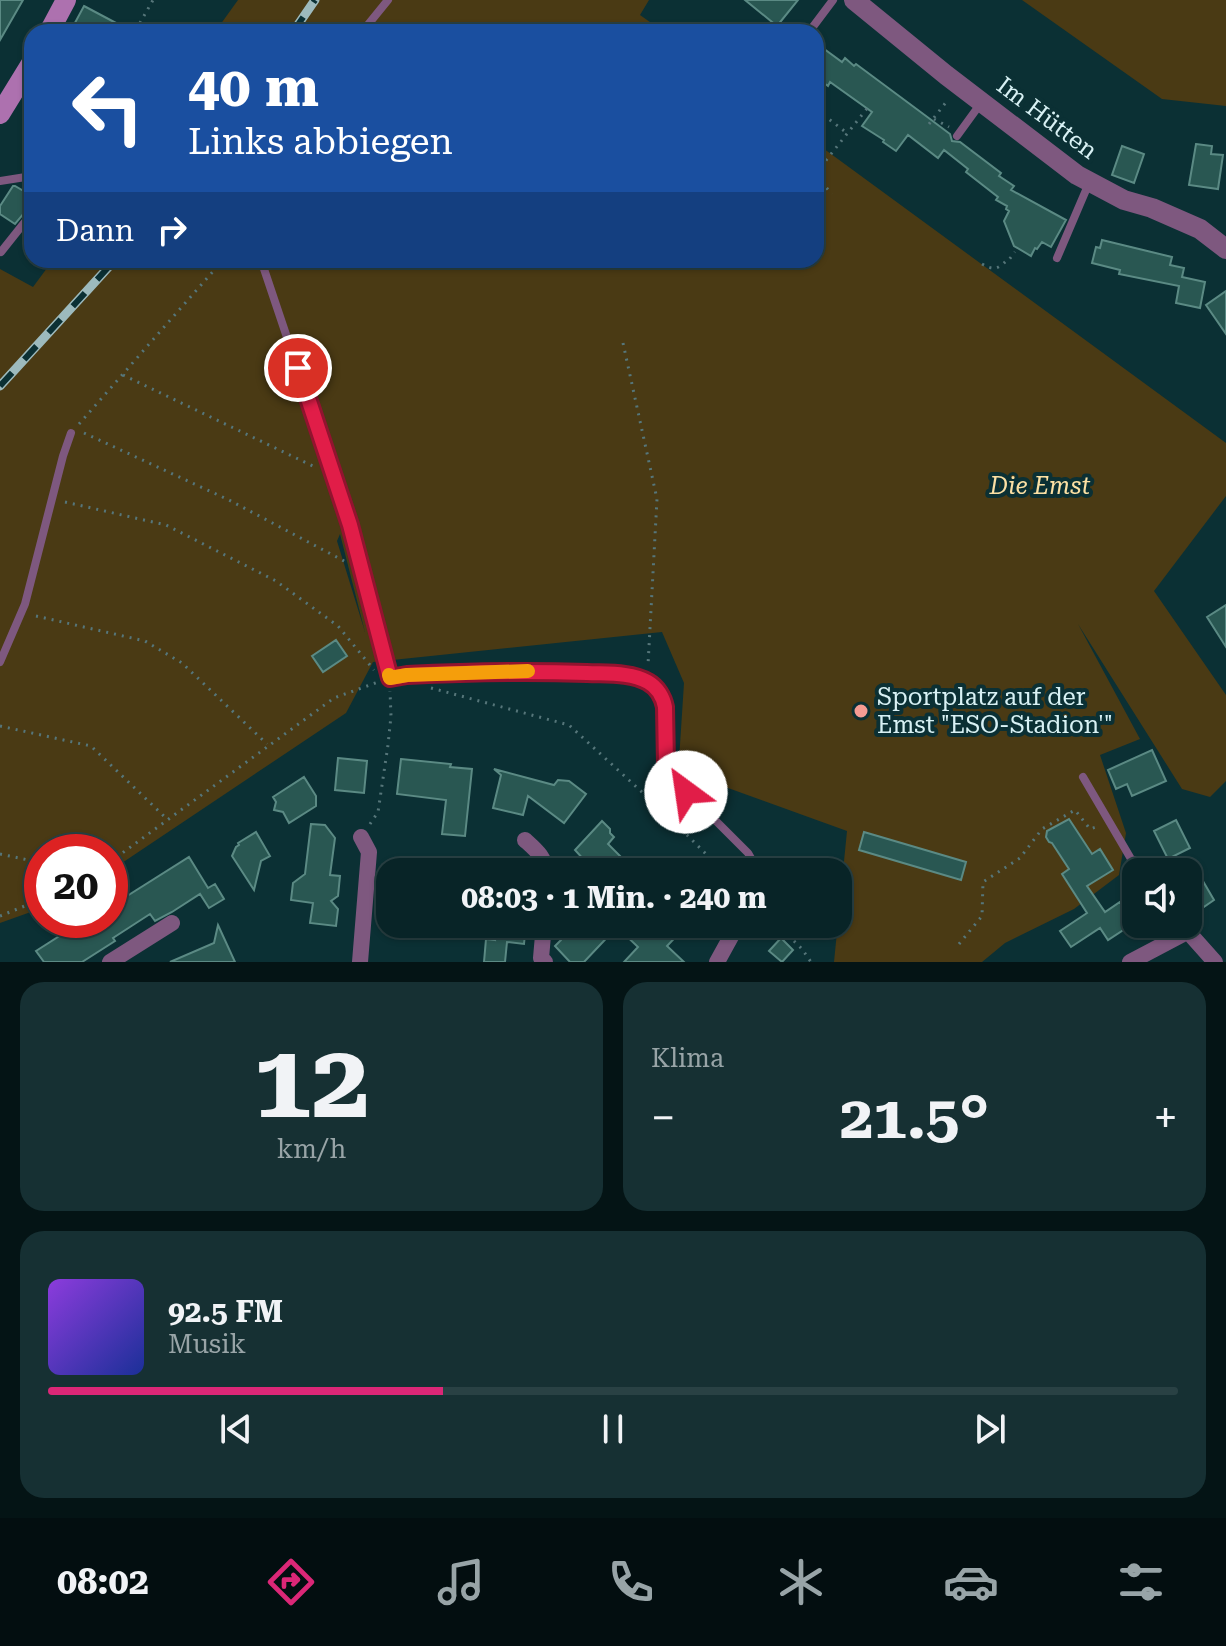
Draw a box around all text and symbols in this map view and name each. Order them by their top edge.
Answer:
text: 40 m [188,54,319,120]
icon: left [56,56,160,160]
street label: Im Hütten [991,71,1103,165]
text: Links abbiegen [188,121,453,163]
icon: right [150,208,194,252]
text: Dann [56,213,134,248]
pin [264,334,332,402]
icon: arrive [276,346,320,390]
park label: Die Emst [988,472,1091,500]
place label: Sportplatz auf der Emst "ESO-Stadion'" [877,683,1113,739]
marker: Sportplatz auf der Emst "ESO-Stadion'" [852,702,870,720]
position arrow [644,750,728,834]
speed limit sign: 20 [24,834,128,938]
map controls [1122,858,1202,938]
button: sound [1122,858,1202,938]
text: 08:03 · 1 Min. · 240 m [461,880,767,915]
text: 12 [253,1021,370,1142]
text: Klima [651,1043,724,1073]
text: 21.5° [840,1082,989,1153]
text: − [651,1092,676,1144]
text: + [1153,1092,1178,1144]
text: km/h [277,1134,346,1164]
text: 92.5 FM [168,1294,283,1329]
text: Musik [168,1329,246,1359]
icon: previous [214,1407,258,1451]
icon: pause [591,1407,635,1451]
icon: next [968,1407,1012,1451]
icon: directions [263,1554,319,1610]
icon: music [433,1554,489,1610]
icon: phone [603,1554,659,1610]
icon: climate [773,1554,829,1610]
icon: car [943,1554,999,1610]
icon: filters [1113,1554,1169,1610]
text: 08:02 [57,1561,149,1603]

